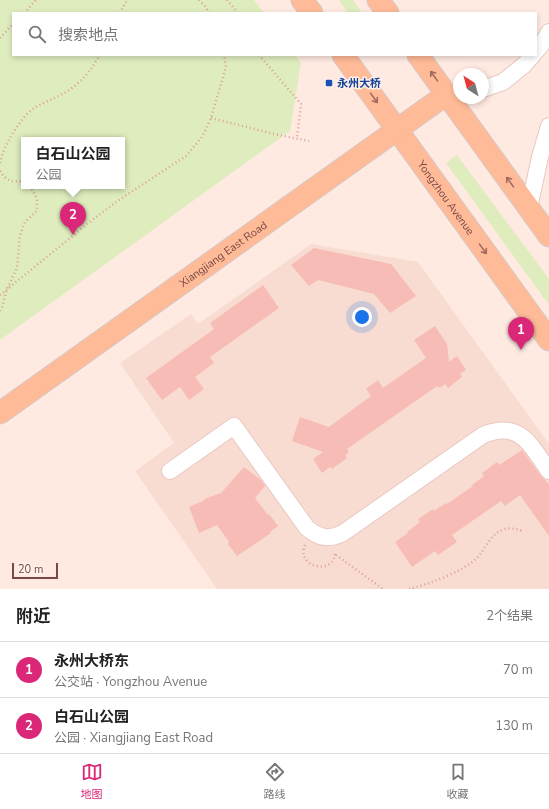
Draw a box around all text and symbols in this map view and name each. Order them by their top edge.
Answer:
search box [12,12,537,56]
icon: search [26,23,48,45]
text: 搜索地点 [58,25,118,45]
north arrow [453,68,489,104]
one-way arrow [430,71,438,82]
place label: 永州大桥 [337,76,381,91]
marker: 永州大桥 [324,78,334,88]
one-way arrow [369,92,378,103]
popup [21,137,125,189]
text: 白石山公园 [35,144,111,164]
street label: Yongzhou Avenue [413,157,478,238]
text: 公园 [35,166,62,184]
one-way arrow [506,176,514,187]
pin: 2 [60,202,86,235]
street label: Xiangjiang East Road [176,218,270,291]
one-way arrow [479,243,487,254]
your location [352,307,372,327]
pin: 1 [508,317,534,350]
scale bar [12,561,58,580]
text: 20 m [18,562,43,577]
text: 附近 [16,605,50,628]
text: 2个结果 [486,607,533,625]
text: 永州大桥东 [54,651,129,671]
text: 1 [25,661,33,679]
text: 70 m [503,661,533,679]
text: 公交站 · Yongzhou Avenue [54,673,207,691]
text: 白石山公园 [54,707,129,727]
text: 2 [25,717,33,735]
text: 130 m [495,717,533,735]
text: 公园 · Xiangjiang East Road [54,729,213,747]
tab: 地图 [81,761,103,802]
tab: 路线 [264,761,286,802]
tab: 收藏 [447,761,469,802]

